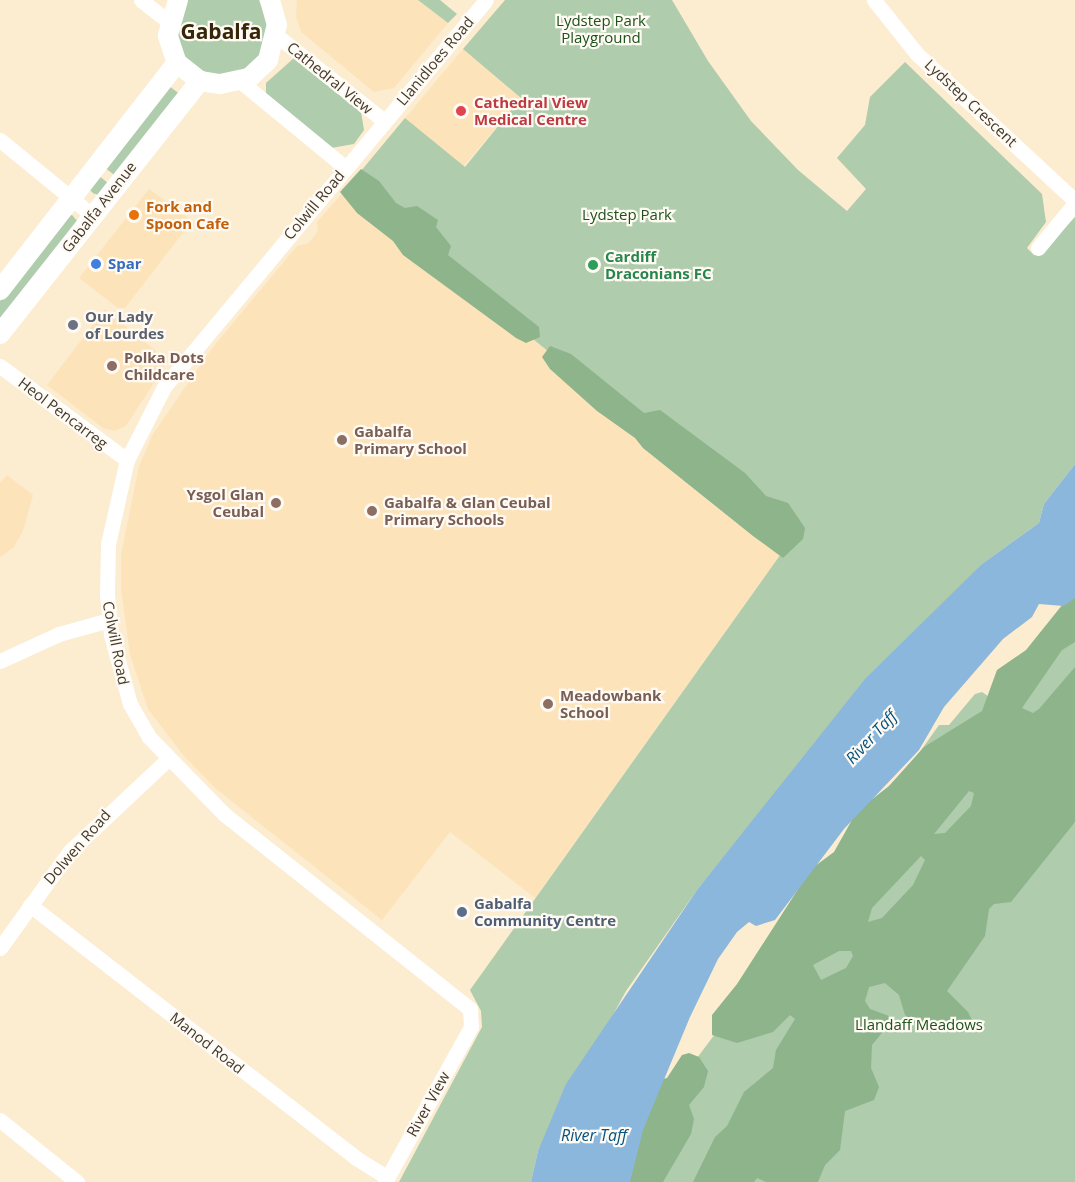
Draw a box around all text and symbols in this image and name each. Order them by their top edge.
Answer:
park label: Lydstep Park Playground [556,11,646,46]
street label: Llanidloes Road [393,13,477,109]
district label: Gabalfa [180,18,262,44]
street label: Cathedral View [284,38,376,118]
street label: Lydstep Crescent [921,56,1021,150]
place label: Cathedral View Medical Centre [474,93,588,128]
marker: Cathedral View Medical Centre [452,102,470,120]
street label: Gabalfa Avenue [58,158,140,256]
street label: Colwill Road [280,167,348,243]
place label: Fork and Spoon Cafe [146,197,229,232]
park label: Lydstep Park [582,206,672,224]
marker: Fork and Spoon Cafe [127,208,141,222]
place label: Cardiff Draconians FC [605,247,711,282]
place label: Spar [108,255,142,273]
marker: Spar [89,257,103,271]
marker: Cardiff Draconians FC [586,258,600,272]
place label: Our Lady of Lourdes [85,307,164,342]
marker: Our Lady of Lourdes [66,318,80,332]
place label: Polka Dots Childcare [124,348,204,383]
marker: Polka Dots Childcare [105,359,119,373]
street label: Heol Pencarreg [15,374,111,452]
place label: Gabalfa Primary School [354,422,467,457]
marker: Gabalfa Primary School [335,433,349,447]
place label: Ysgol Glan Ceubal [187,485,264,520]
place label: Gabalfa & Glan Ceubal Primary Schools [384,493,551,528]
marker: Ysgol Glan Ceubal [269,496,283,510]
marker: Gabalfa & Glan Ceubal Primary Schools [365,504,379,518]
street label: Colwill Road [99,600,133,686]
place label: Meadowbank School [560,686,661,721]
marker: Meadowbank School [541,697,555,711]
water label: River Taff [841,706,901,768]
street label: Dolwen Road [40,806,114,888]
place label: Gabalfa Community Centre [474,894,616,929]
marker: Gabalfa Community Centre [455,905,469,919]
street label: Manod Road [166,1009,248,1077]
park label: Llandaff Meadows [855,1016,983,1034]
street label: River View [403,1068,453,1140]
water label: River Taff [561,1125,627,1145]

